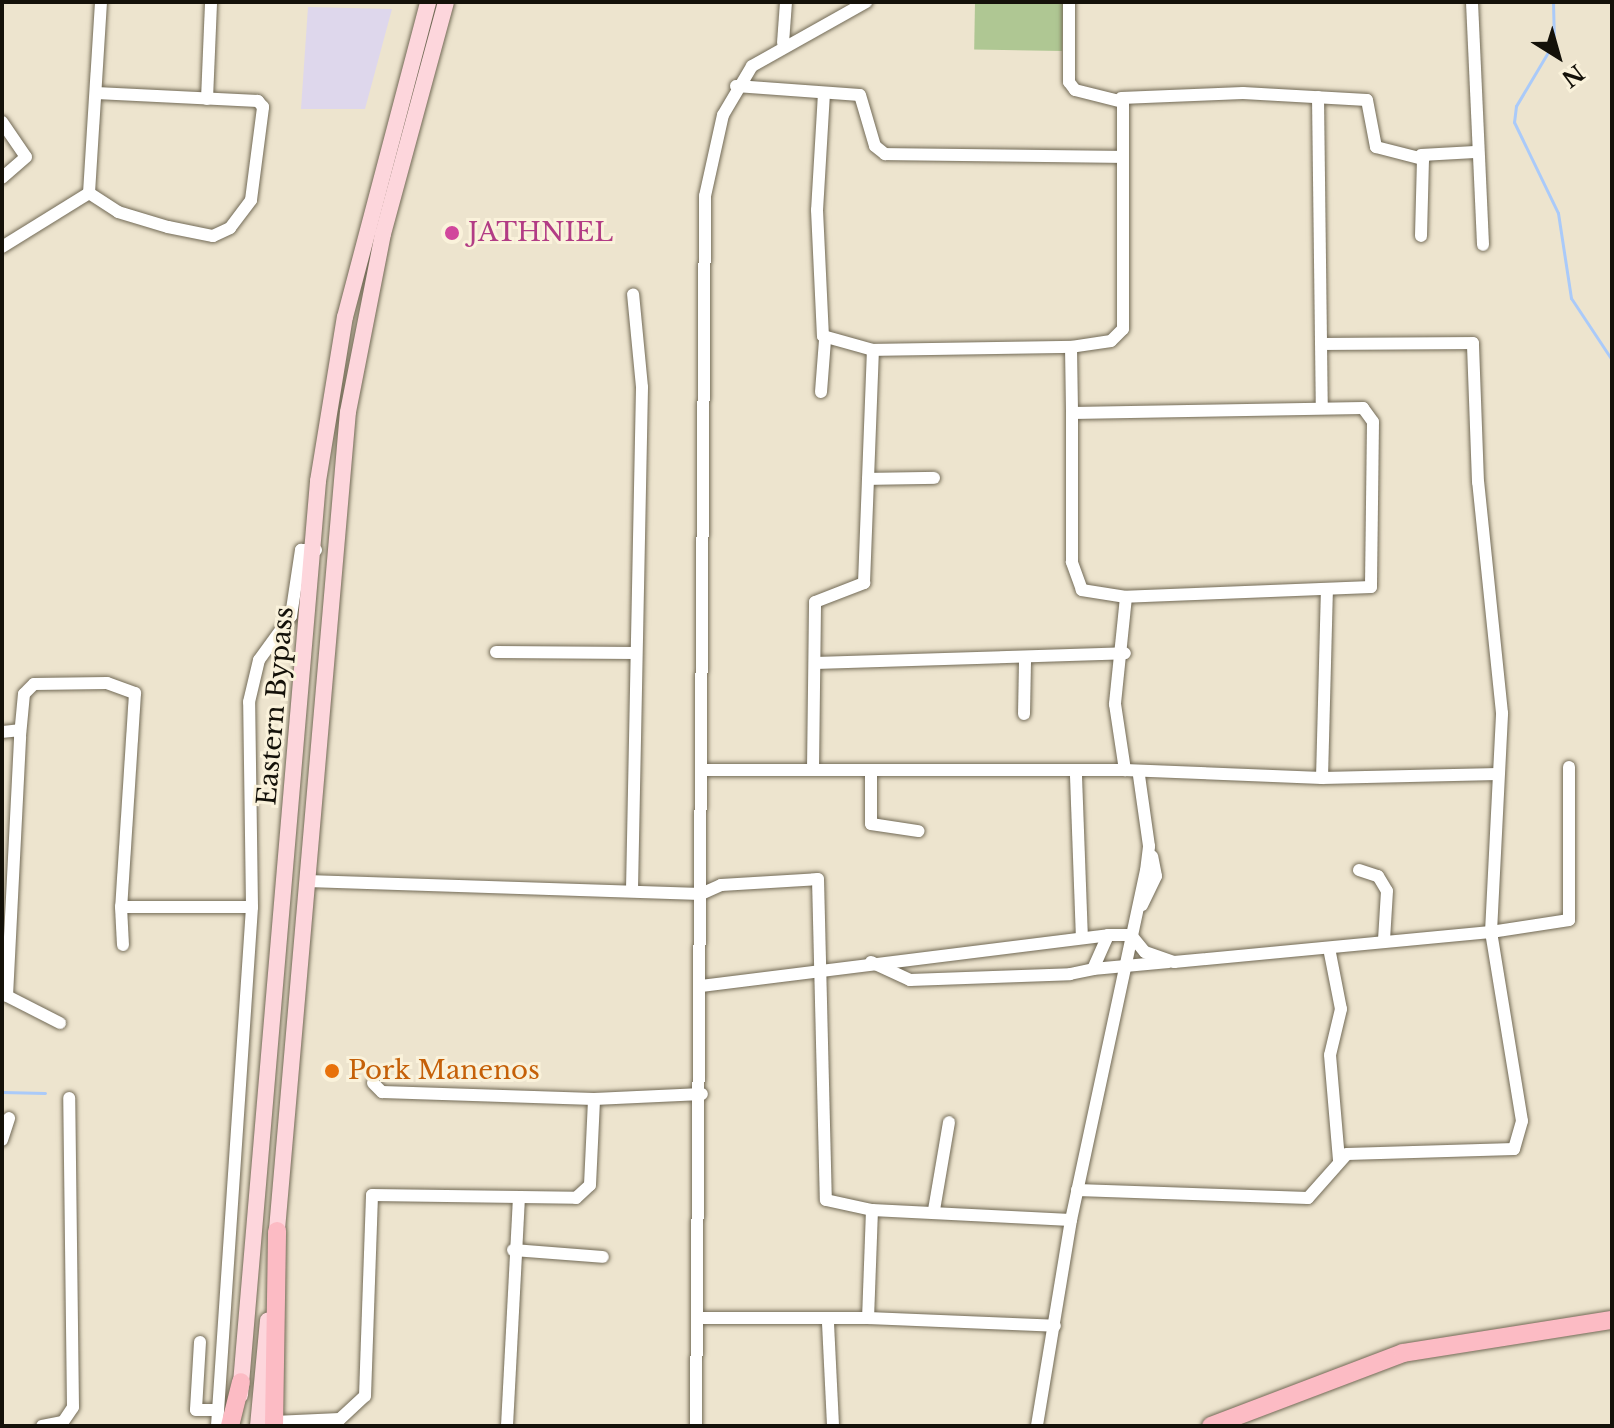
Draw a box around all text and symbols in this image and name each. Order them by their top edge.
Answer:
north arrow [1518,16,1598,96]
text: N [1556,59,1589,93]
place label: JATHNIEL [468,217,613,249]
marker: JATHNIEL [443,224,461,242]
street label: Eastern Bypass [252,605,300,807]
place label: Pork Manenos [348,1055,540,1087]
marker: Pork Manenos [323,1062,341,1080]

